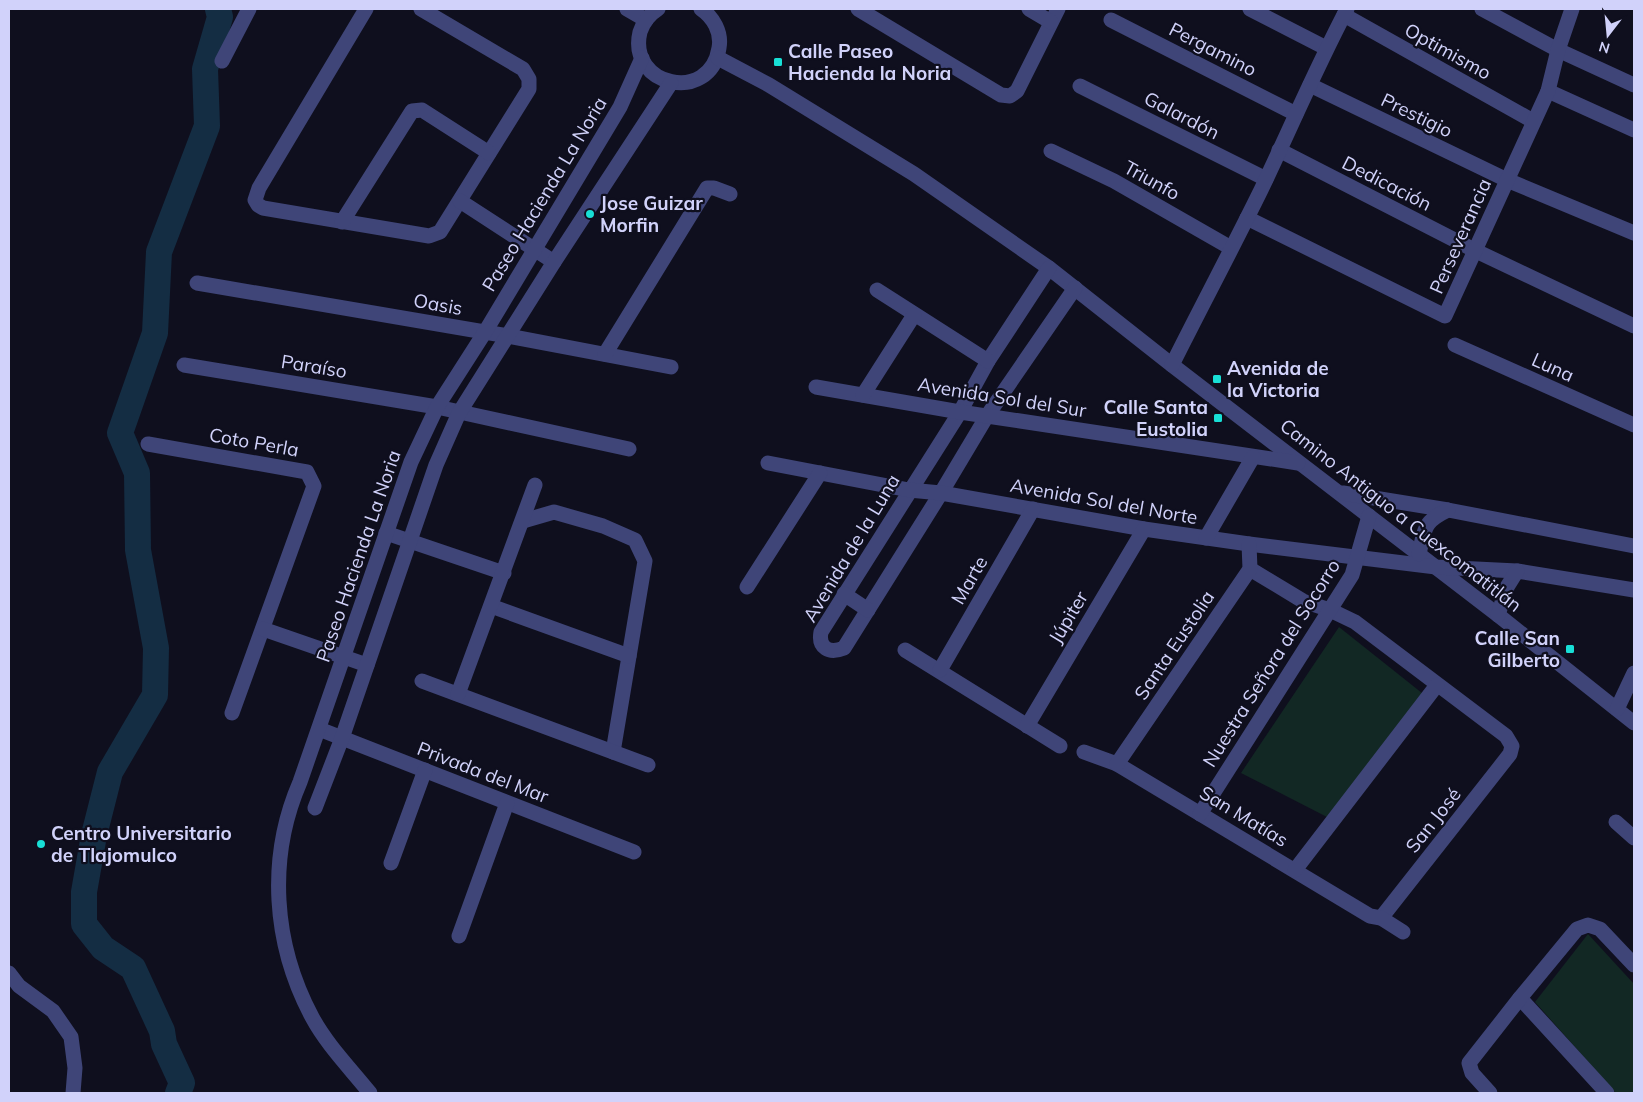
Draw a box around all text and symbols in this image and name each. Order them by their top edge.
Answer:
north arrow [1583,10,1633,60]
street label: Pergamino [1165,17,1261,81]
street label: Optimismo [1401,17,1495,85]
text: N [1597,37,1612,58]
place label: Calle Paseo Hacienda la Noria [788,39,951,85]
marker: Calle Paseo Hacienda la Noria [772,56,784,68]
street label: Galardón [1140,86,1224,144]
street label: Prestigio [1377,87,1457,143]
street label: Paseo Hacienda La Noria [476,92,612,296]
street label: Dedicación [1338,150,1436,216]
street label: Triunfo [1120,155,1184,205]
street label: Perseverancia [1424,175,1496,297]
place label: Jose Guizar Morfin [600,191,703,237]
marker: Jose Guizar Morfin [584,208,596,220]
street label: Oasis [412,288,464,320]
street label: Luna [1528,347,1578,387]
street label: Paraíso [279,349,349,383]
place label: Avenida de la Victoria [1227,356,1329,402]
street label: Avenida Sol del Sur [916,372,1088,422]
marker: Avenida de la Victoria [1211,373,1223,385]
place label: Calle Santa Eustolia [1104,395,1208,441]
marker: Calle Santa Eustolia [1212,412,1224,424]
street label: Camino Antiguo a Cuexcomatitlán [1275,413,1527,617]
street label: Coto Perla [207,422,301,462]
street label: Paseo Hacienda La Noria [310,447,406,665]
street label: Avenida de la Luna [797,470,905,626]
street label: Avenida Sol del Norte [1008,473,1200,529]
street label: Marte [946,551,992,609]
street label: Nuestra Señora del Socorro [1197,555,1345,771]
street label: Júpiter [1043,586,1093,648]
street label: Santa Eustolia [1129,586,1219,704]
place label: Calle San Gilberto [1475,626,1560,672]
marker: Calle San Gilberto [1564,643,1576,655]
street label: Privada del Mar [414,736,552,808]
street label: San Matías [1195,780,1293,852]
street label: San José [1400,783,1466,857]
place label: Centro Universitario de Tlajomulco [51,821,232,867]
marker: Centro Universitario de Tlajomulco [35,838,47,850]

